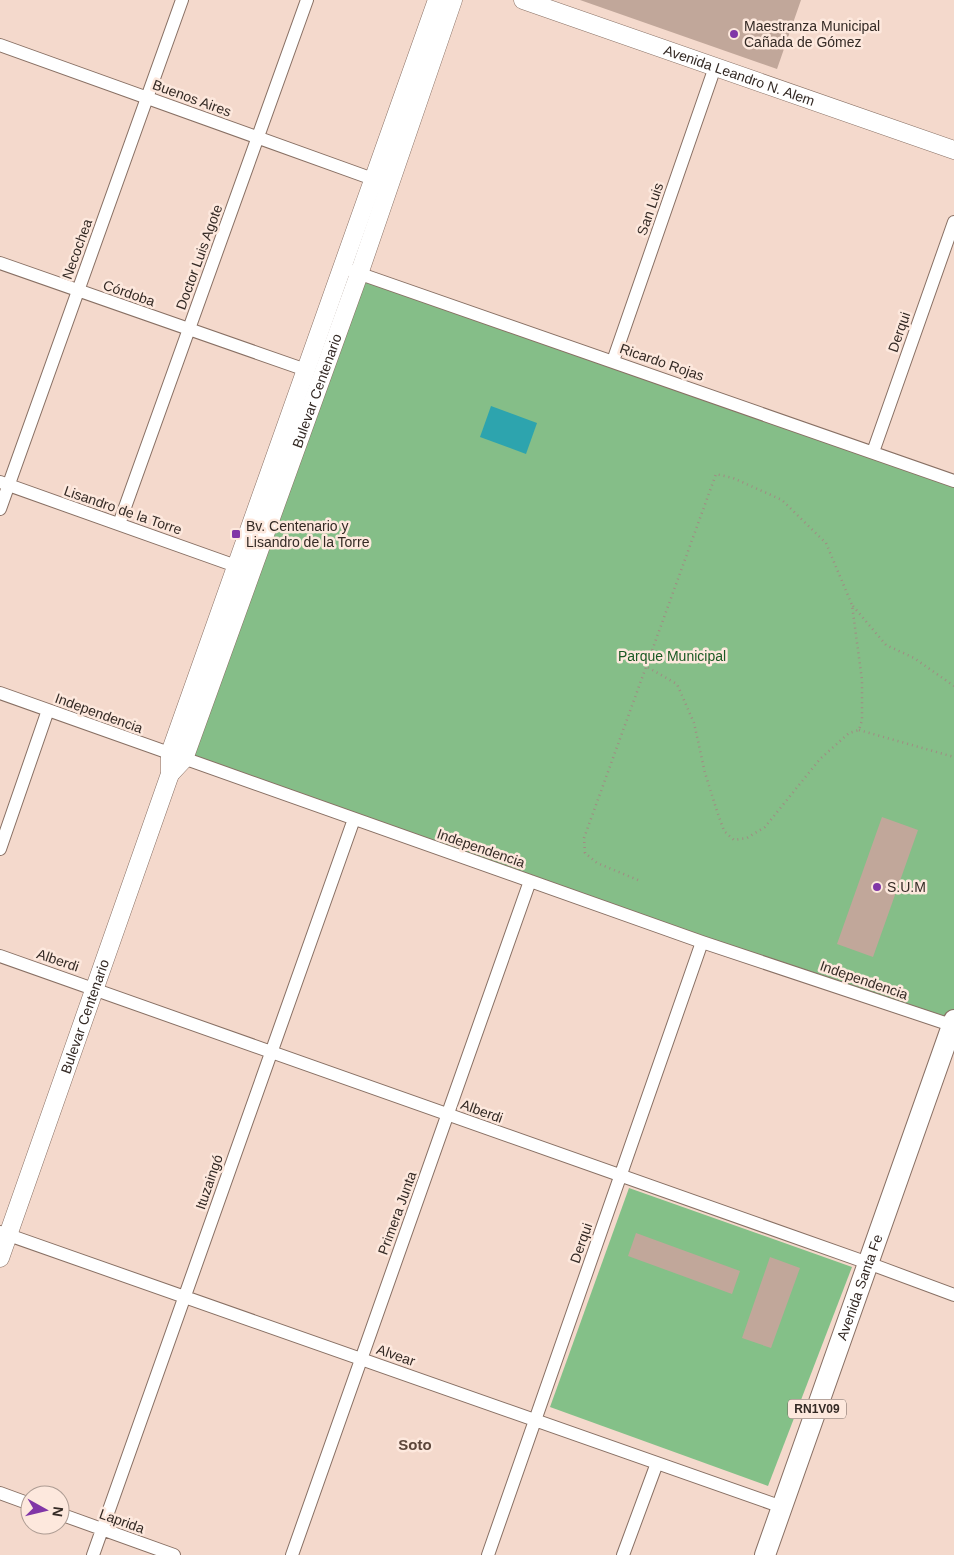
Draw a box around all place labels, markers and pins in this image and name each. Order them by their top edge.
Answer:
place label: Maestranza Municipal Cañada de Gómez [744,18,880,50]
marker: Maestranza Municipal Cañada de Gómez [728,28,740,40]
place label: Bv. Centenario y Lisandro de la Torre [246,518,370,550]
marker: Bv. Centenario y Lisandro de la Torre [230,528,242,540]
place label: S.U.M [887,879,926,895]
marker: S.U.M [871,881,883,893]

